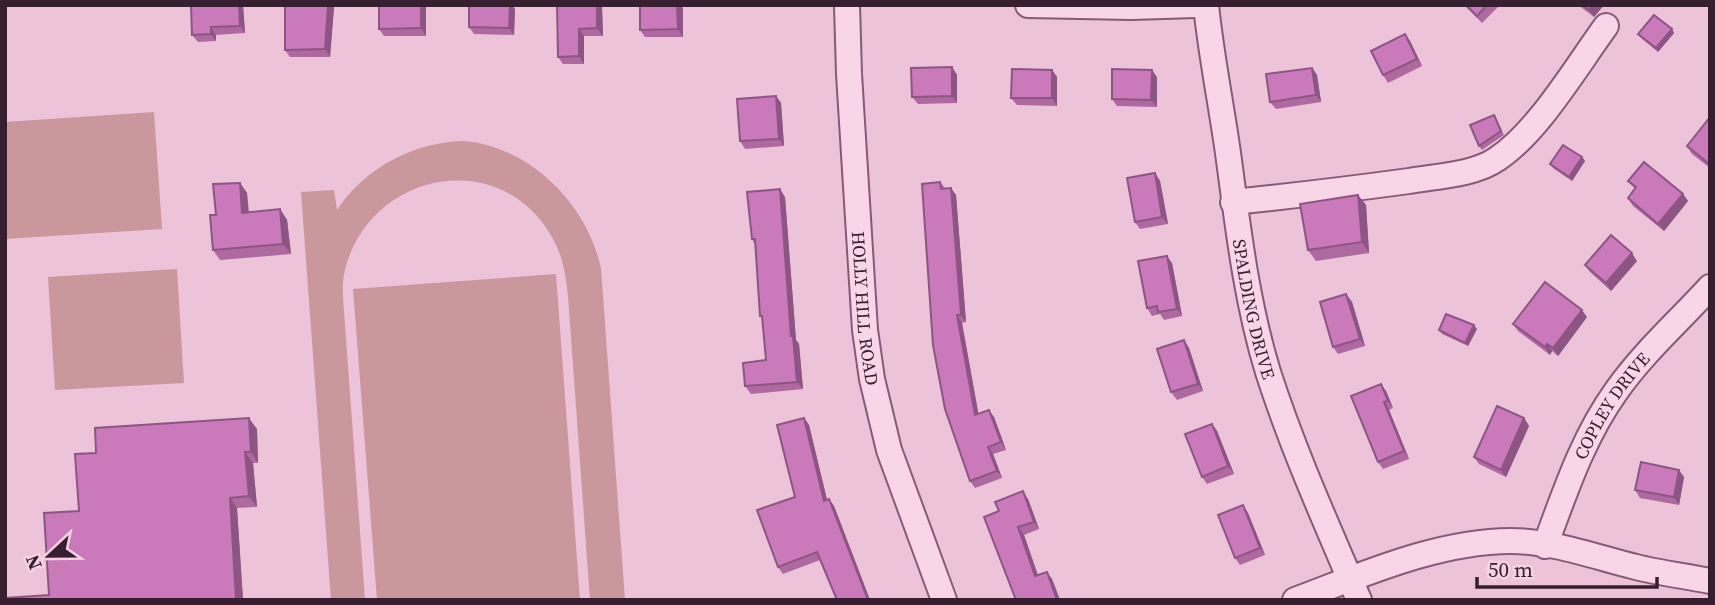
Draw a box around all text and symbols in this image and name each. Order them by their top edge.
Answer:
street label: HOLLY HILL ROAD [846,231,885,387]
street label: SPALDING DRIVE [1227,237,1282,382]
street label: COPLEY DRIVE [1567,346,1655,463]
north arrow [14,521,84,591]
scale bar [1477,546,1657,590]
text: N [19,551,48,574]
text: 50 m [1488,555,1533,584]

